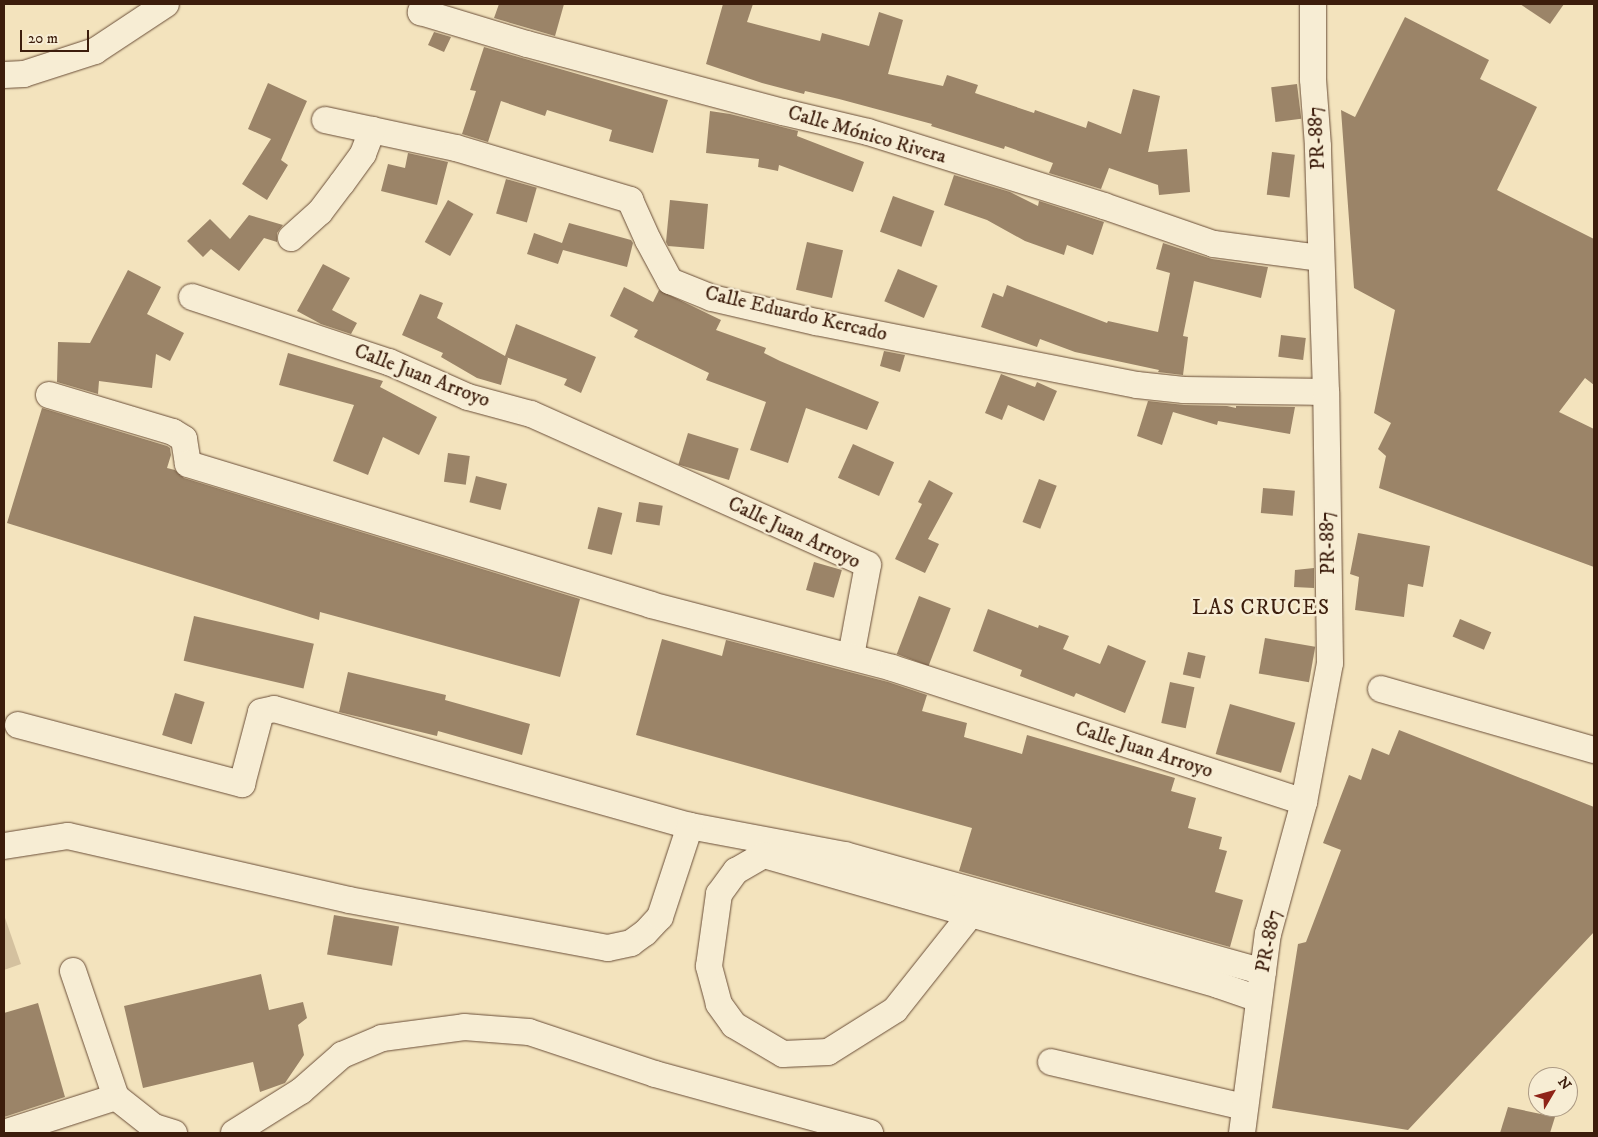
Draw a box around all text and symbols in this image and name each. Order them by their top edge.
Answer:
scale bar [22,20,91,52]
text: 20 m [28,29,58,48]
street label: Calle Mónico Rivera [785,101,949,169]
street label: PR-887 [1303,106,1331,170]
street label: Calle Eduardo Kercado [703,281,889,347]
street label: Calle Juan Arroyo [351,339,493,413]
street label: Calle Juan Arroyo [724,492,864,574]
street label: PR-887 [1315,511,1341,575]
district label: LAS CRUCES [1191,595,1331,621]
street label: Calle Juan Arroyo [1072,716,1216,784]
street label: PR-887 [1251,908,1287,974]
north arrow [1528,1067,1578,1117]
text: N [1554,1074,1575,1094]

